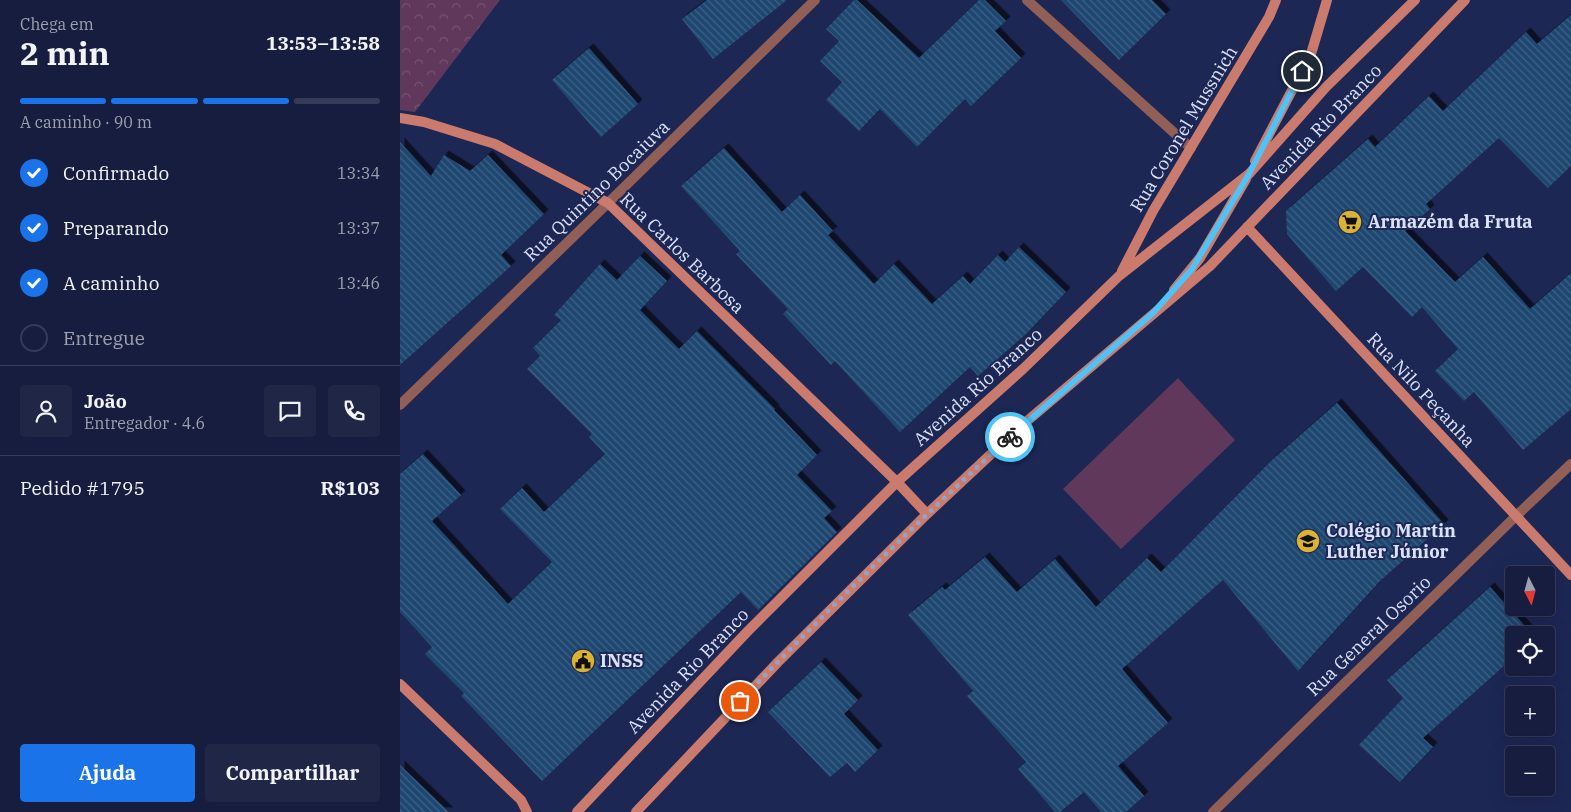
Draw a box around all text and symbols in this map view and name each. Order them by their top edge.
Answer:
text: Chega em [20,14,94,34]
text: 13:53–13:58 [266,31,380,55]
text: 2 min [20,32,110,74]
street label: Rua Coronel Mussnich [1125,42,1242,216]
pin [1281,50,1323,92]
icon: home [1288,57,1316,85]
street label: Avenida Rio Branco [1255,59,1387,194]
text: A caminho · 90 m [20,112,152,132]
street label: Rua Quintino Bocaiuva [519,115,674,266]
icon: check [20,159,48,187]
text: Confirmado [63,161,169,185]
text: 13:34 [337,163,380,183]
street label: Rua Carlos Barbosa [615,187,750,318]
supermarket icon: Armazém da Fruta [1337,209,1363,235]
place label: Armazém da Fruta [1368,210,1533,233]
icon: check [20,214,48,242]
text: Preparando [63,216,169,240]
text: 13:37 [337,218,380,238]
icon: check [20,269,48,297]
text: A caminho [63,271,159,295]
text: 13:46 [337,273,380,293]
street label: Avenida Rio Branco [908,323,1047,451]
text: Entregue [63,326,145,350]
street label: Rua Nilo Peçanha [1362,327,1481,452]
button: person [20,385,72,437]
button: chat [264,385,316,437]
button: phone [328,385,380,437]
text: João [84,389,127,413]
courier [985,412,1035,462]
text: Entregador · 4.6 [84,413,205,433]
icon: bike [996,423,1024,451]
text: Pedido #1795 [20,476,145,500]
text: R$103 [321,476,380,500]
place label: Colégio Martin Luther Júnior [1326,519,1456,563]
school or university icon: Colégio Martin Luther Júnior [1295,528,1321,554]
north arrow [1505,566,1555,616]
map controls [1505,566,1555,796]
street label: Rua General Osorio [1302,570,1436,701]
street label: Avenida Rio Branco [622,603,754,738]
button: locate [1505,626,1555,676]
public building icon: INSS [570,648,596,674]
place label: INSS [600,649,644,672]
pin [719,680,761,722]
button: + [1505,686,1555,736]
icon: bag [726,687,754,715]
button: Ajuda [20,744,195,802]
button: Compartilhar [205,744,380,802]
button: − [1505,746,1555,796]

